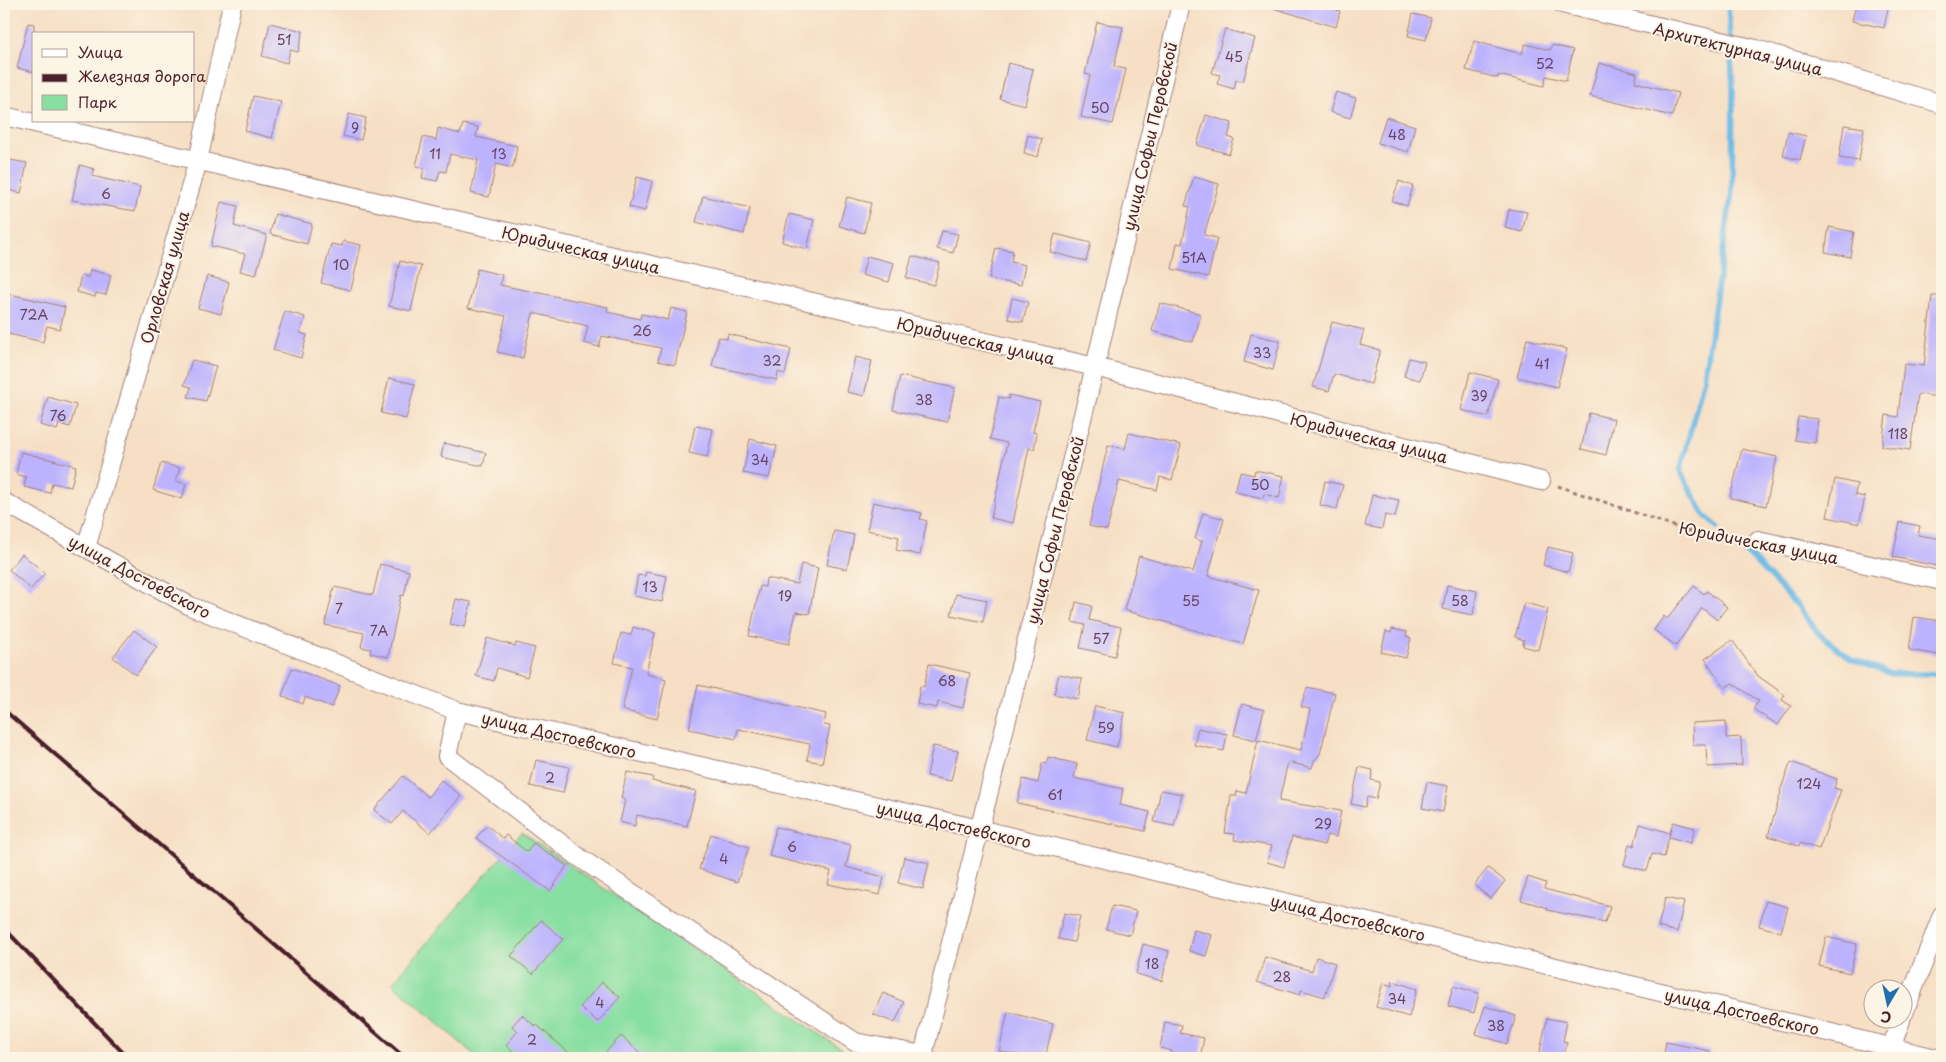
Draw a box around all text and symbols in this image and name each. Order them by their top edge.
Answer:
street label: Архитектурная улица [1651,15,1825,81]
house number: 51 [277,29,291,50]
legend [32,32,195,122]
street label: улица Софьи Перовской [1116,39,1182,233]
text: Улица [78,40,123,63]
house number: 45 [1225,46,1243,67]
house number: 52 [1536,53,1554,74]
text: Железная дорога [78,64,206,87]
text: Парк [78,90,117,113]
house number: 50 [1090,97,1110,118]
house number: 9 [351,117,359,138]
house number: 48 [1388,124,1406,145]
house number: 11 [429,143,441,164]
house number: 13 [491,143,507,164]
house number: 6 [101,183,111,204]
street label: Орловская улица [134,208,194,346]
street label: Юридическая улица [500,219,662,279]
house number: 51А [1181,247,1207,268]
house number: 10 [333,254,349,275]
house number: 72А [20,304,48,325]
street label: Юридическая улица [895,310,1057,370]
house number: 26 [632,320,652,341]
house number: 33 [1253,342,1271,363]
house number: 32 [763,350,781,371]
house number: 41 [1535,353,1549,374]
house number: 39 [1470,385,1488,406]
house number: 38 [915,389,933,410]
house number: 76 [50,405,67,426]
street label: Юридическая улица [1288,406,1450,468]
house number: 118 [1888,423,1908,444]
street label: улица Софьи Перовской [1019,433,1089,627]
house number: 34 [751,449,769,470]
house number: 50 [1250,474,1270,495]
street label: Юридическая улица [1677,515,1841,569]
street label: улица Достоевского [65,528,215,624]
house number: 13 [642,576,658,597]
house number: 19 [778,585,792,606]
house number: 55 [1182,590,1200,611]
house number: 58 [1451,590,1469,611]
house number: 7 [335,598,343,619]
house number: 7А [370,620,389,641]
house number: 57 [1093,628,1109,649]
house number: 68 [938,670,956,691]
street label: улица Достоевского [479,705,639,763]
house number: 59 [1097,717,1115,738]
house number: 2 [545,767,555,788]
house number: 124 [1796,773,1822,794]
house number: 61 [1047,784,1063,805]
street label: улица Достоевского [874,795,1034,853]
house number: 29 [1314,813,1332,834]
house number: 6 [787,836,797,857]
house number: 4 [719,848,729,869]
street label: улица Достоевского [1268,888,1428,946]
house number: 18 [1144,953,1160,974]
house number: 28 [1273,966,1291,987]
north arrow [1864,980,1914,1030]
street label: улица Достоевского [1662,982,1822,1040]
house number: 34 [1388,988,1406,1009]
house number: 4 [595,992,605,1013]
text: С [1879,1006,1893,1029]
house number: 38 [1487,1015,1505,1036]
house number: 2 [527,1029,537,1050]

